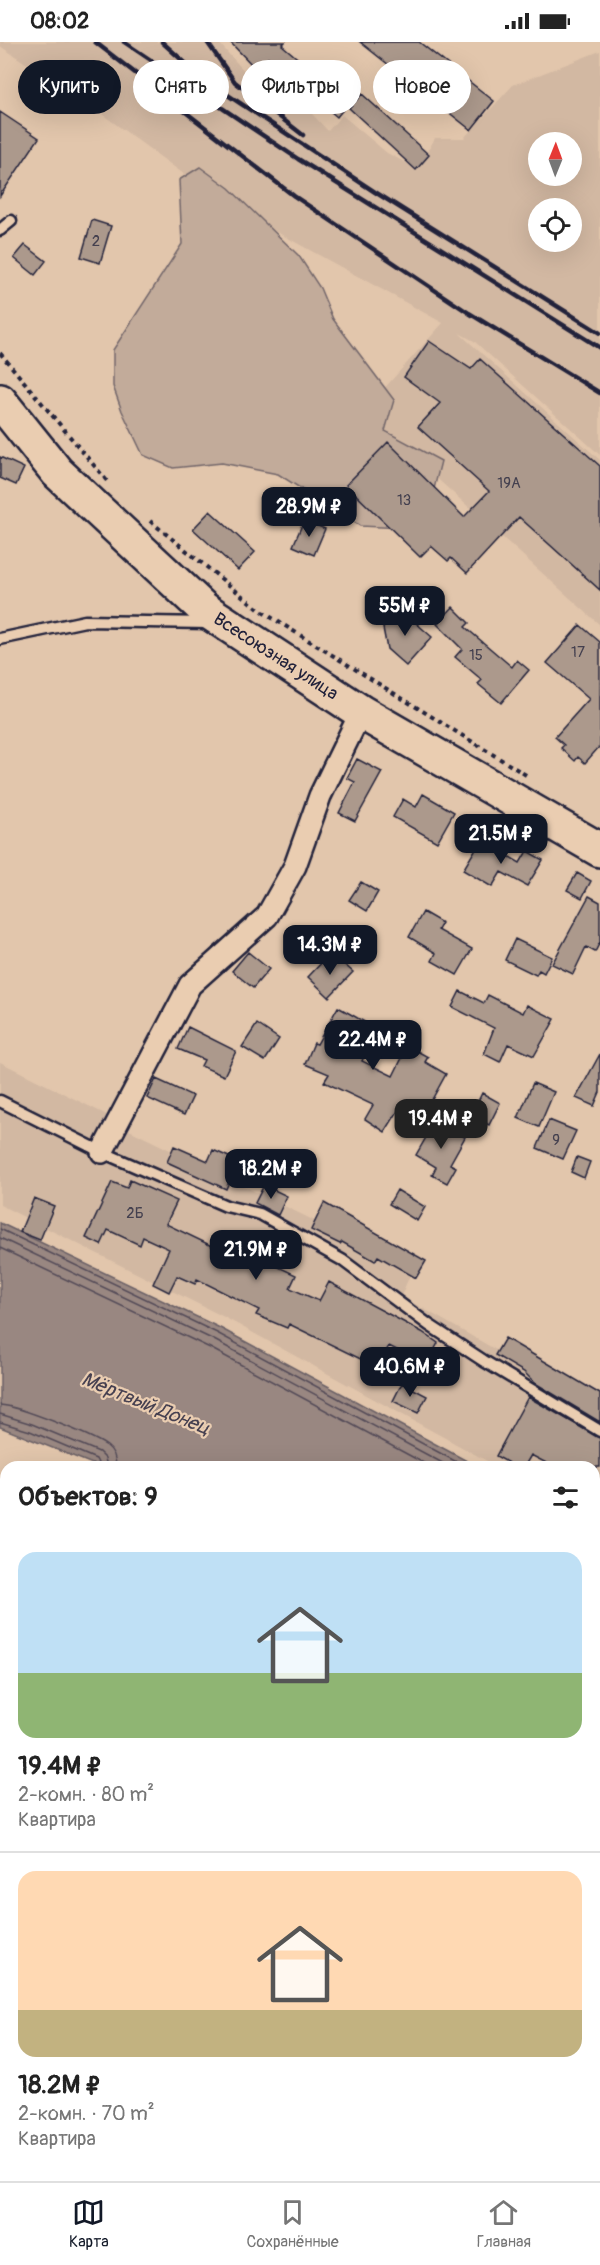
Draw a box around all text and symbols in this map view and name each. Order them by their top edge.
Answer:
text: 08:02 [30,7,89,35]
chip: Купить [18,60,121,114]
chip: Снять [133,60,229,114]
chip: Фильтры [241,60,361,114]
chip: Новое [373,60,471,114]
north arrow [528,132,582,186]
map controls [528,132,582,252]
button: locate [528,198,582,252]
house number: 2 [92,232,100,251]
house number: 19А [497,474,521,493]
pin: 28.9M ₽ [254,487,364,538]
house number: 13 [397,491,411,510]
text: 28.9M ₽ [276,494,342,519]
pin: 55M ₽ [363,586,447,637]
text: 55M ₽ [379,593,431,618]
street label: Всесоюзная улица [209,607,342,705]
house number: 17 [571,643,585,662]
house number: 15 [469,646,483,665]
pin: 21.5M ₽ [446,814,556,865]
text: 21.5M ₽ [469,821,533,846]
pin: 14.3M ₽ [275,925,385,976]
text: 14.3M ₽ [297,932,363,957]
pin: 22.4M ₽ [318,1020,428,1071]
text: 22.4M ₽ [338,1027,408,1052]
pin: 19.4M ₽ [386,1099,496,1150]
text: 19.4M ₽ [409,1106,473,1131]
house number: 9 [552,1131,560,1150]
pin: 18.2M ₽ [216,1149,326,1200]
text: 18.2M ₽ [239,1156,303,1181]
house number: 2Б [126,1204,144,1223]
pin: 21.9M ₽ [201,1230,311,1281]
text: 21.9M ₽ [224,1237,288,1262]
pin: 40.6M ₽ [355,1347,465,1398]
text: 40.6M ₽ [374,1354,446,1379]
water label: Мёртвый Донец [78,1366,214,1441]
text: Объектов: 9 [18,1481,158,1513]
icon: filters [549,1481,582,1514]
icon: home [246,1591,354,1699]
text: 19.4M ₽ [18,1750,102,1782]
text: 2-комн. · 80 m² [18,1782,154,1807]
text: Квартира [18,1807,96,1832]
icon: home [246,1910,354,2018]
text: 18.2M ₽ [18,2069,101,2101]
text: 2-комн. · 70 m² [18,2101,155,2126]
text: Квартира [18,2126,96,2151]
tab: Карта [69,2196,109,2252]
tab: Сохранённые [247,2196,339,2252]
tab: Главная [477,2196,531,2252]

